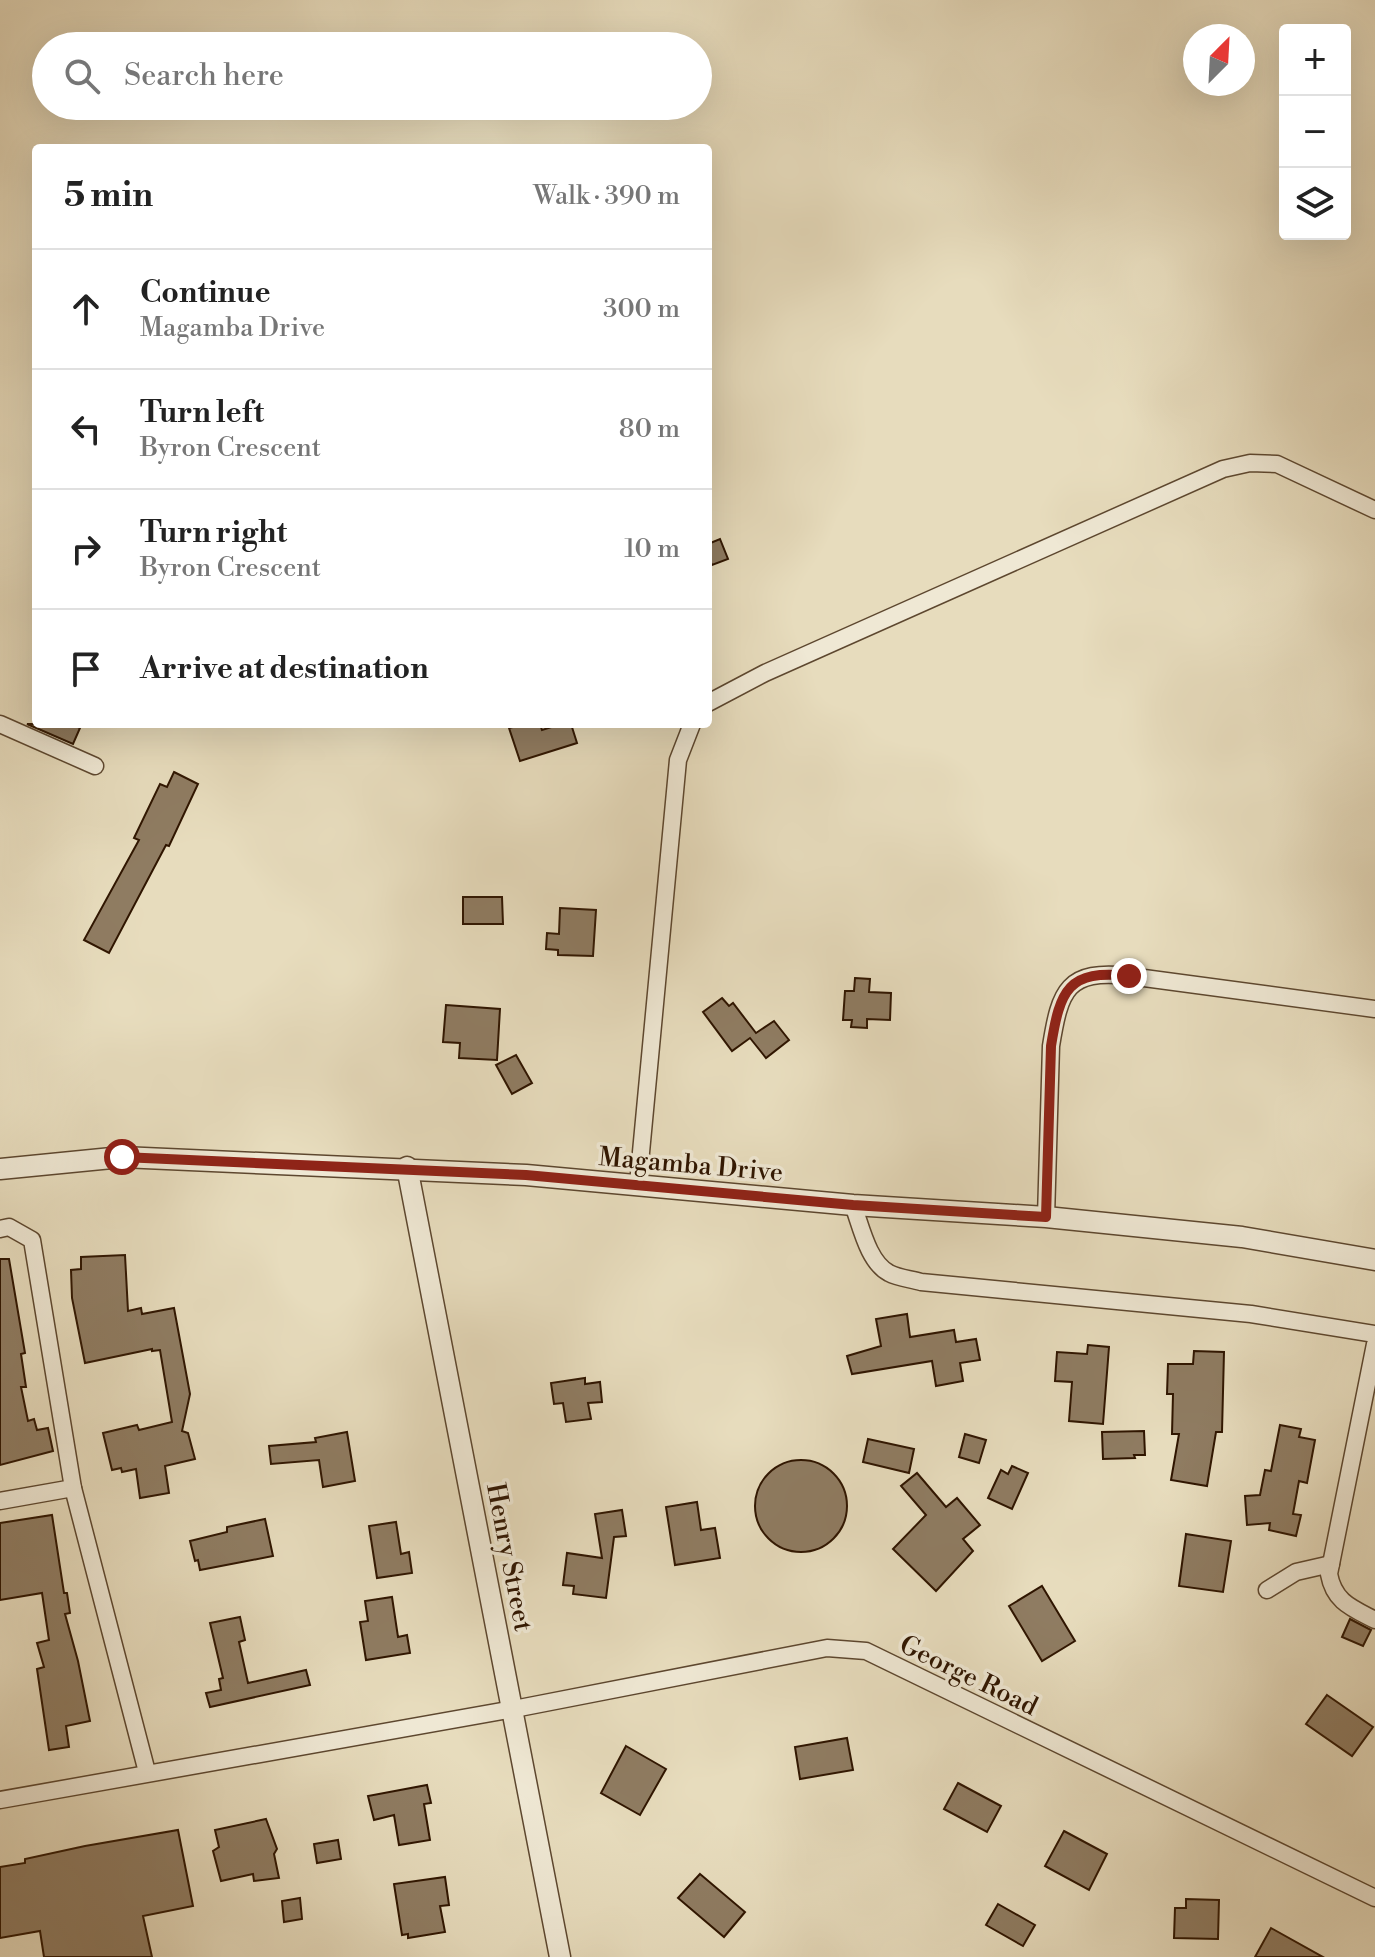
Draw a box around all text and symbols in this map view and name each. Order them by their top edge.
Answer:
north arrow [1183,24,1255,96]
map controls [1279,24,1351,240]
button: + [1279,24,1351,96]
search box [32,32,712,120]
icon: search [60,54,104,98]
text: Search here [124,57,284,95]
button: − [1279,96,1351,168]
button: layers [1279,168,1351,240]
text: 5 min [64,175,153,217]
text: Walk · 390 m [533,180,680,212]
text: Continue [140,274,271,312]
icon: ahead [64,287,108,331]
text: 300 m [603,293,680,325]
text: Magamba Drive [140,312,325,344]
text: Turn left [140,394,264,432]
icon: left [64,407,108,451]
text: 80 m [619,413,680,445]
text: Byron Crescent [140,432,321,464]
text: Turn right [140,514,287,552]
icon: right [64,527,108,571]
text: 10 m [624,533,680,565]
text: Byron Crescent [140,552,321,584]
icon: arrive [64,647,108,691]
text: Arrive at destination [140,650,429,688]
route end [1111,958,1147,994]
route start [104,1139,140,1175]
street label: Magamba Drive [597,1141,784,1189]
street label: Henry Street [479,1480,539,1634]
street label: George Road [894,1629,1043,1723]

